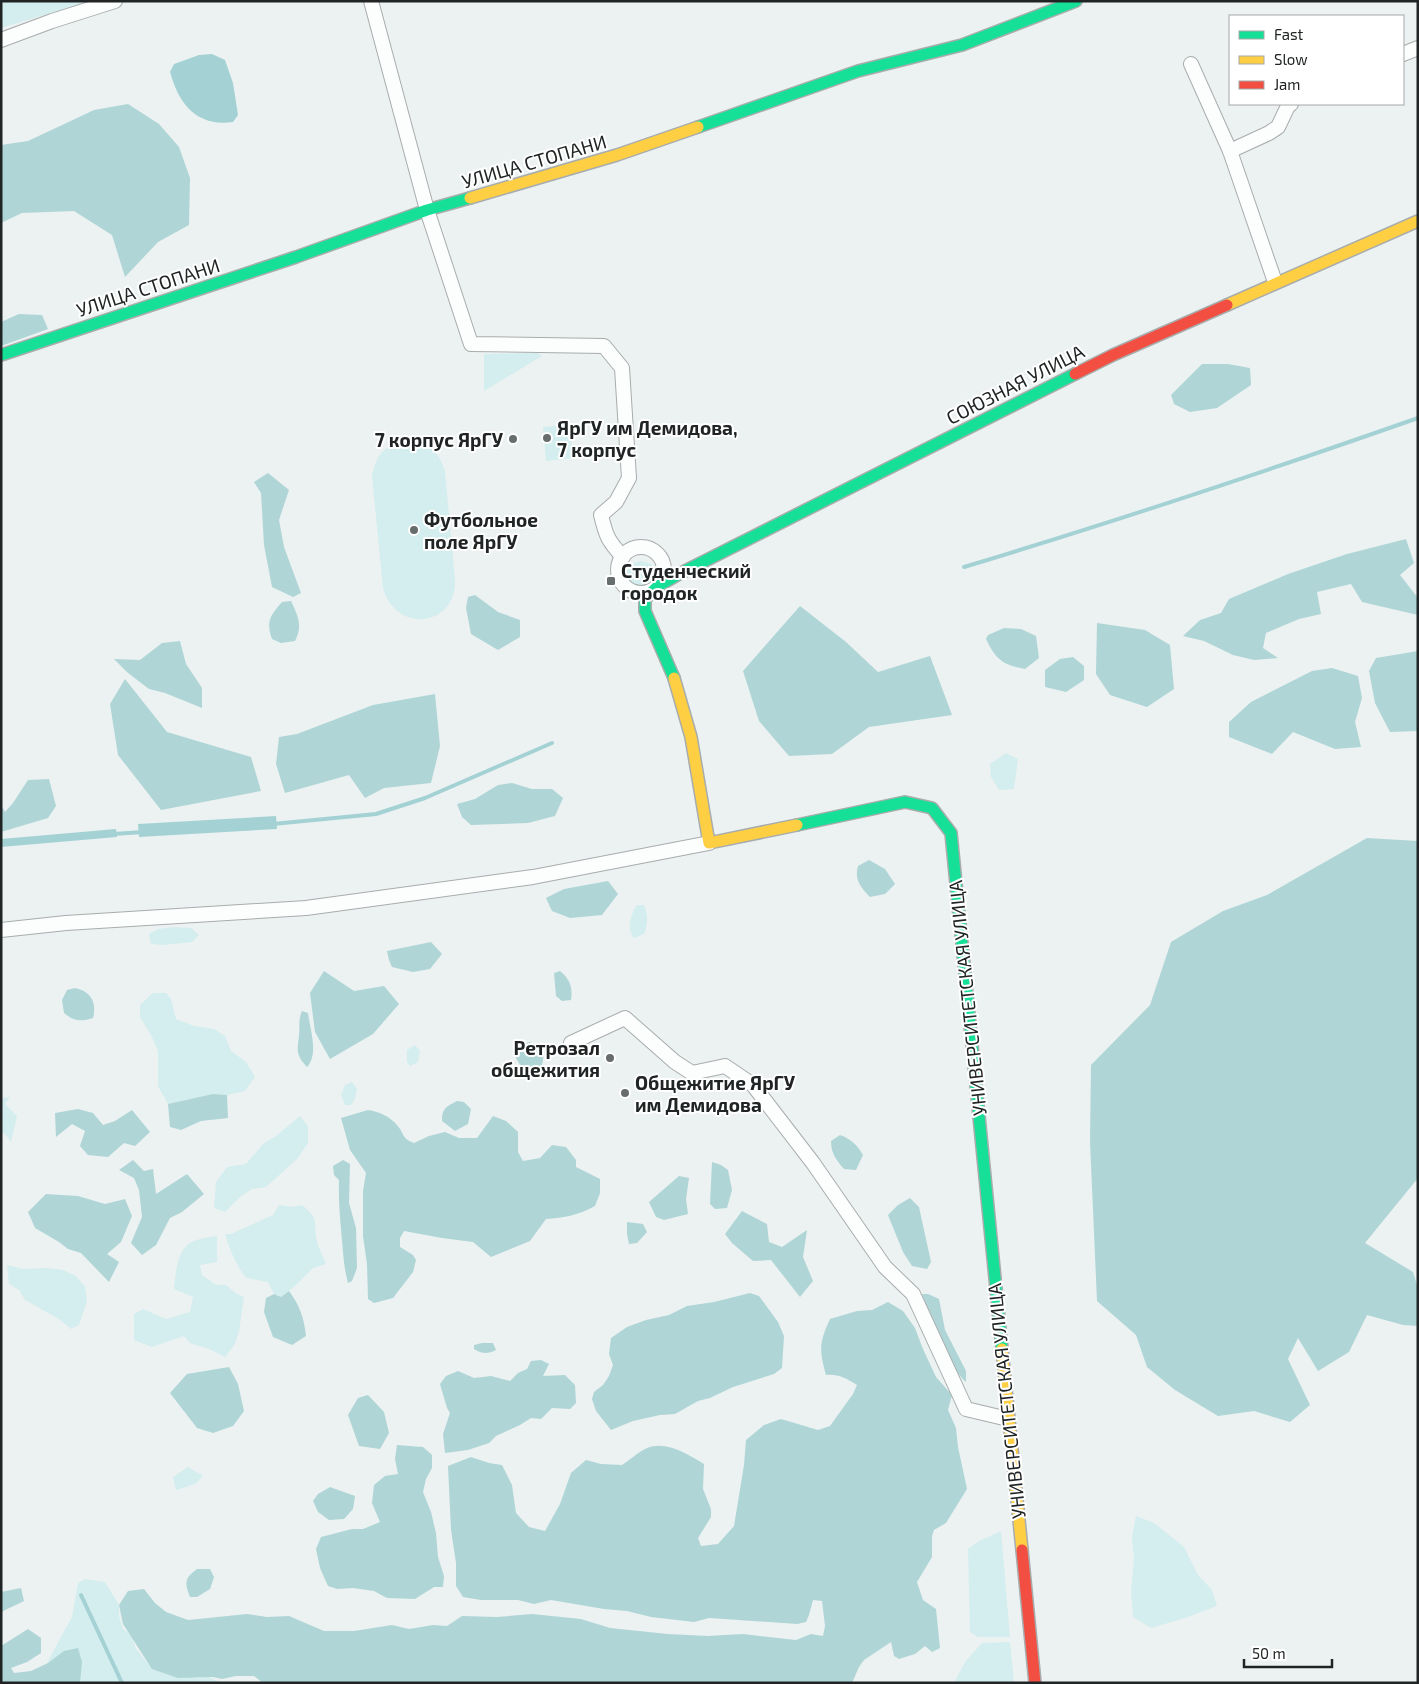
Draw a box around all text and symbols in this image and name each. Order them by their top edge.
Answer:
legend [1229,15,1404,105]
text: Fast [1274,25,1304,43]
text: Slow [1274,50,1308,68]
text: Jam [1274,75,1300,93]
street label: УЛИЦА СТОПАНИ [459,129,609,193]
street label: УЛИЦА СТОПАНИ [73,253,223,321]
street label: СОЮЗНАЯ УЛИЦА [942,339,1088,429]
place label: ЯрГУ им Демидова, 7 корпус [557,416,738,461]
place label: 7 корпус ЯрГУ [375,428,504,451]
marker: ЯрГУ им Демидова, 7 корпус [541,432,553,444]
marker: 7 корпус ЯрГУ [507,433,519,445]
place label: Футбольное поле ЯрГУ [424,508,538,553]
marker: Футбольное поле ЯрГУ [408,524,420,536]
place label: Студенческий городок [621,559,751,604]
marker: Студенческий городок [605,575,617,587]
street label: УНИВЕРСИТЕТСКАЯ УЛИЦА [943,879,991,1117]
place label: Ретрозал общежития [491,1036,600,1081]
marker: Ретрозал общежития [604,1052,616,1064]
place label: Общежитие ЯрГУ им Демидова [635,1071,796,1116]
marker: Общежитие ЯрГУ им Демидова [619,1087,631,1099]
street label: УНИВЕРСИТЕТСКАЯ УЛИЦА [982,1282,1030,1520]
scale bar [1244,1636,1332,1668]
text: 50 m [1252,1644,1286,1662]

